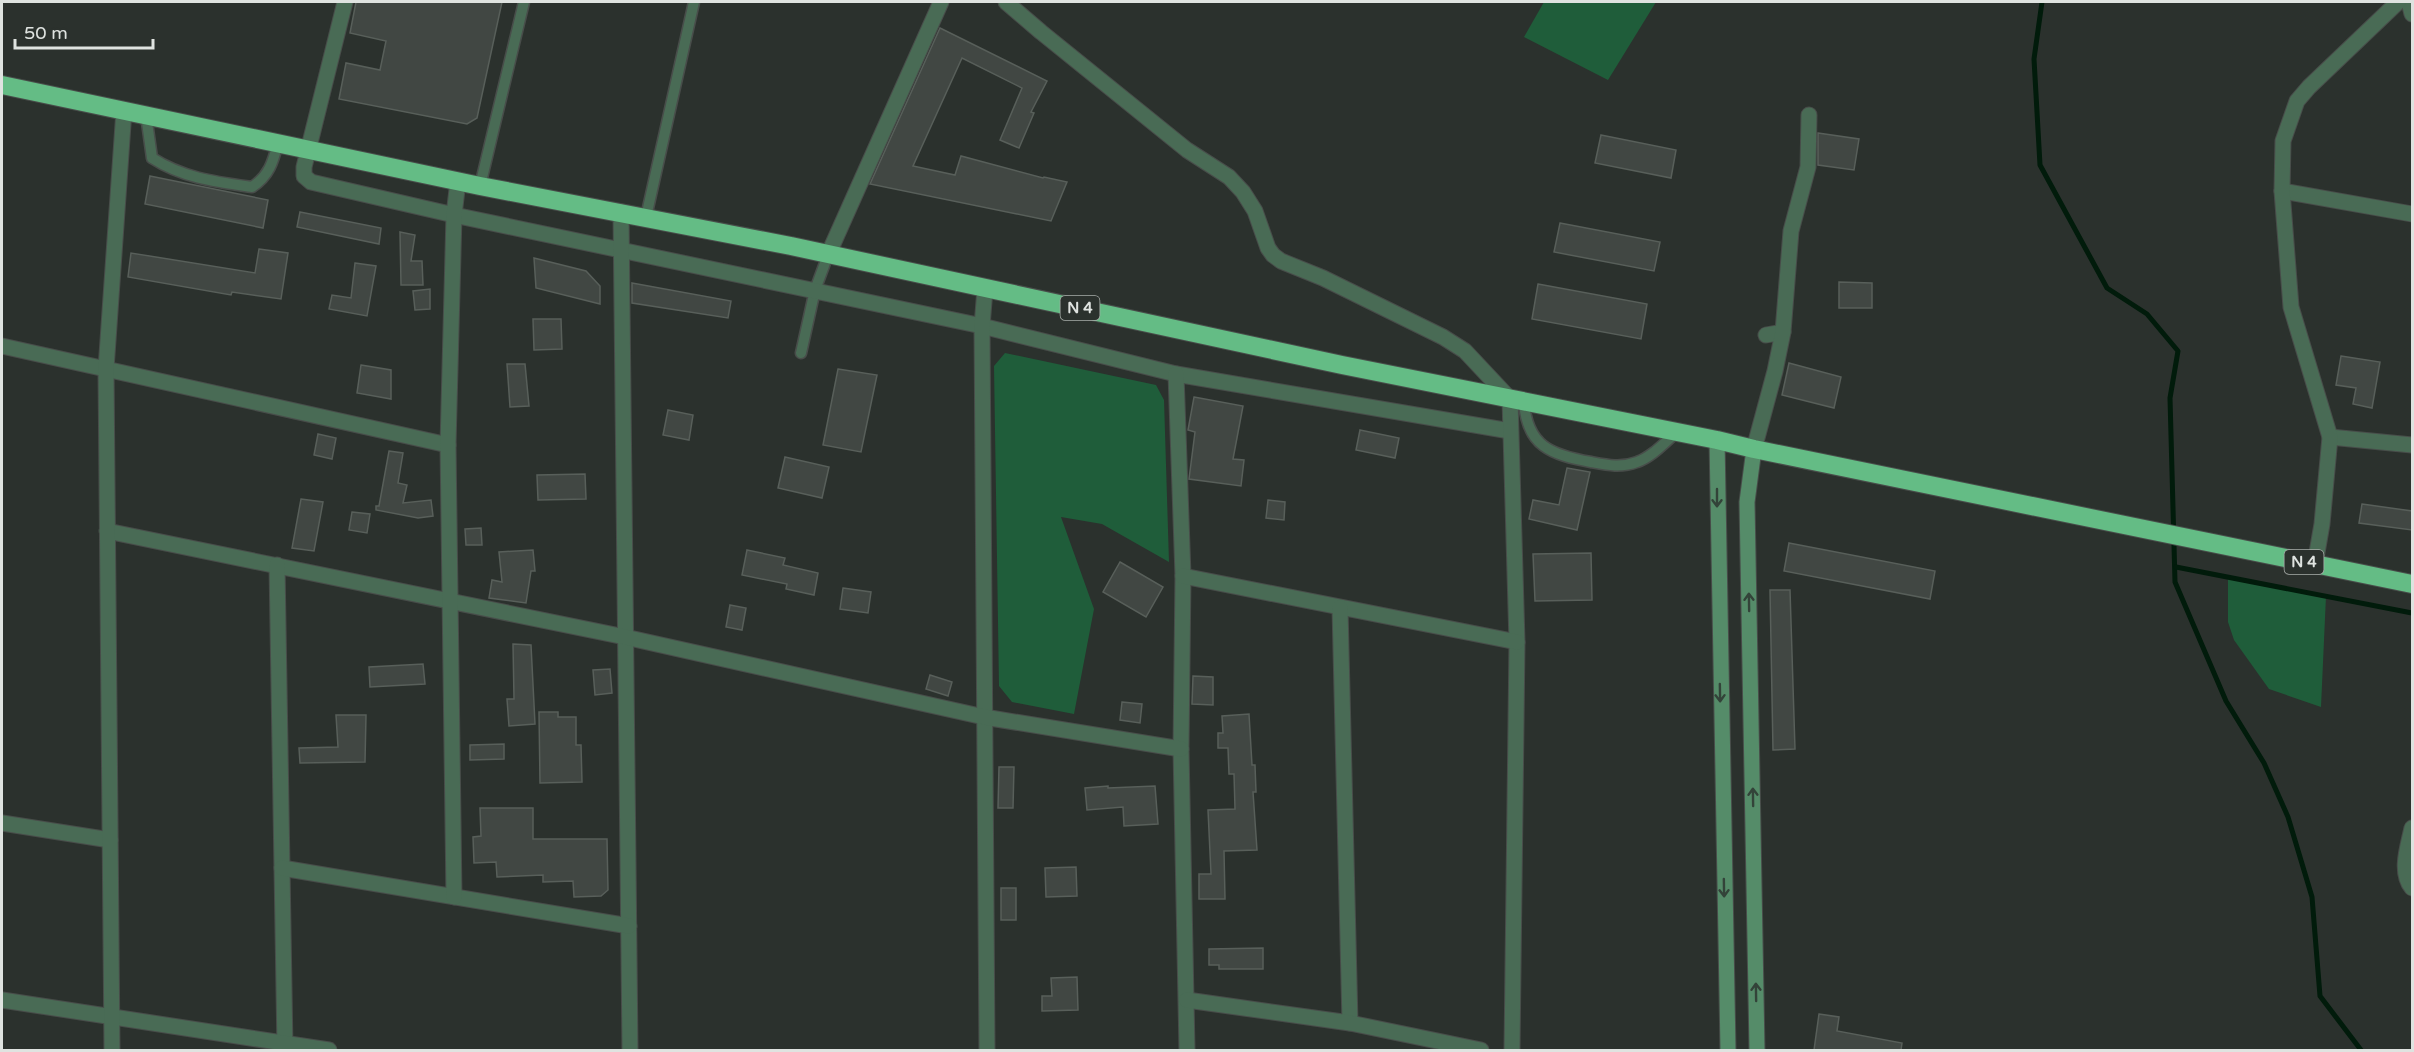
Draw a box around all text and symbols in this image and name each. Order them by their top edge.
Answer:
scale bar [15,12,153,50]
text: 50 m [24,22,68,44]
road number: N 4 [1060,296,1100,320]
one-way arrow [1711,488,1723,508]
road number: N 4 [2284,550,2324,574]
one-way arrow [1743,593,1755,613]
one-way arrow [1715,683,1726,703]
one-way arrow [1747,788,1758,808]
one-way arrow [1719,877,1730,897]
one-way arrow [1750,983,1762,1003]

